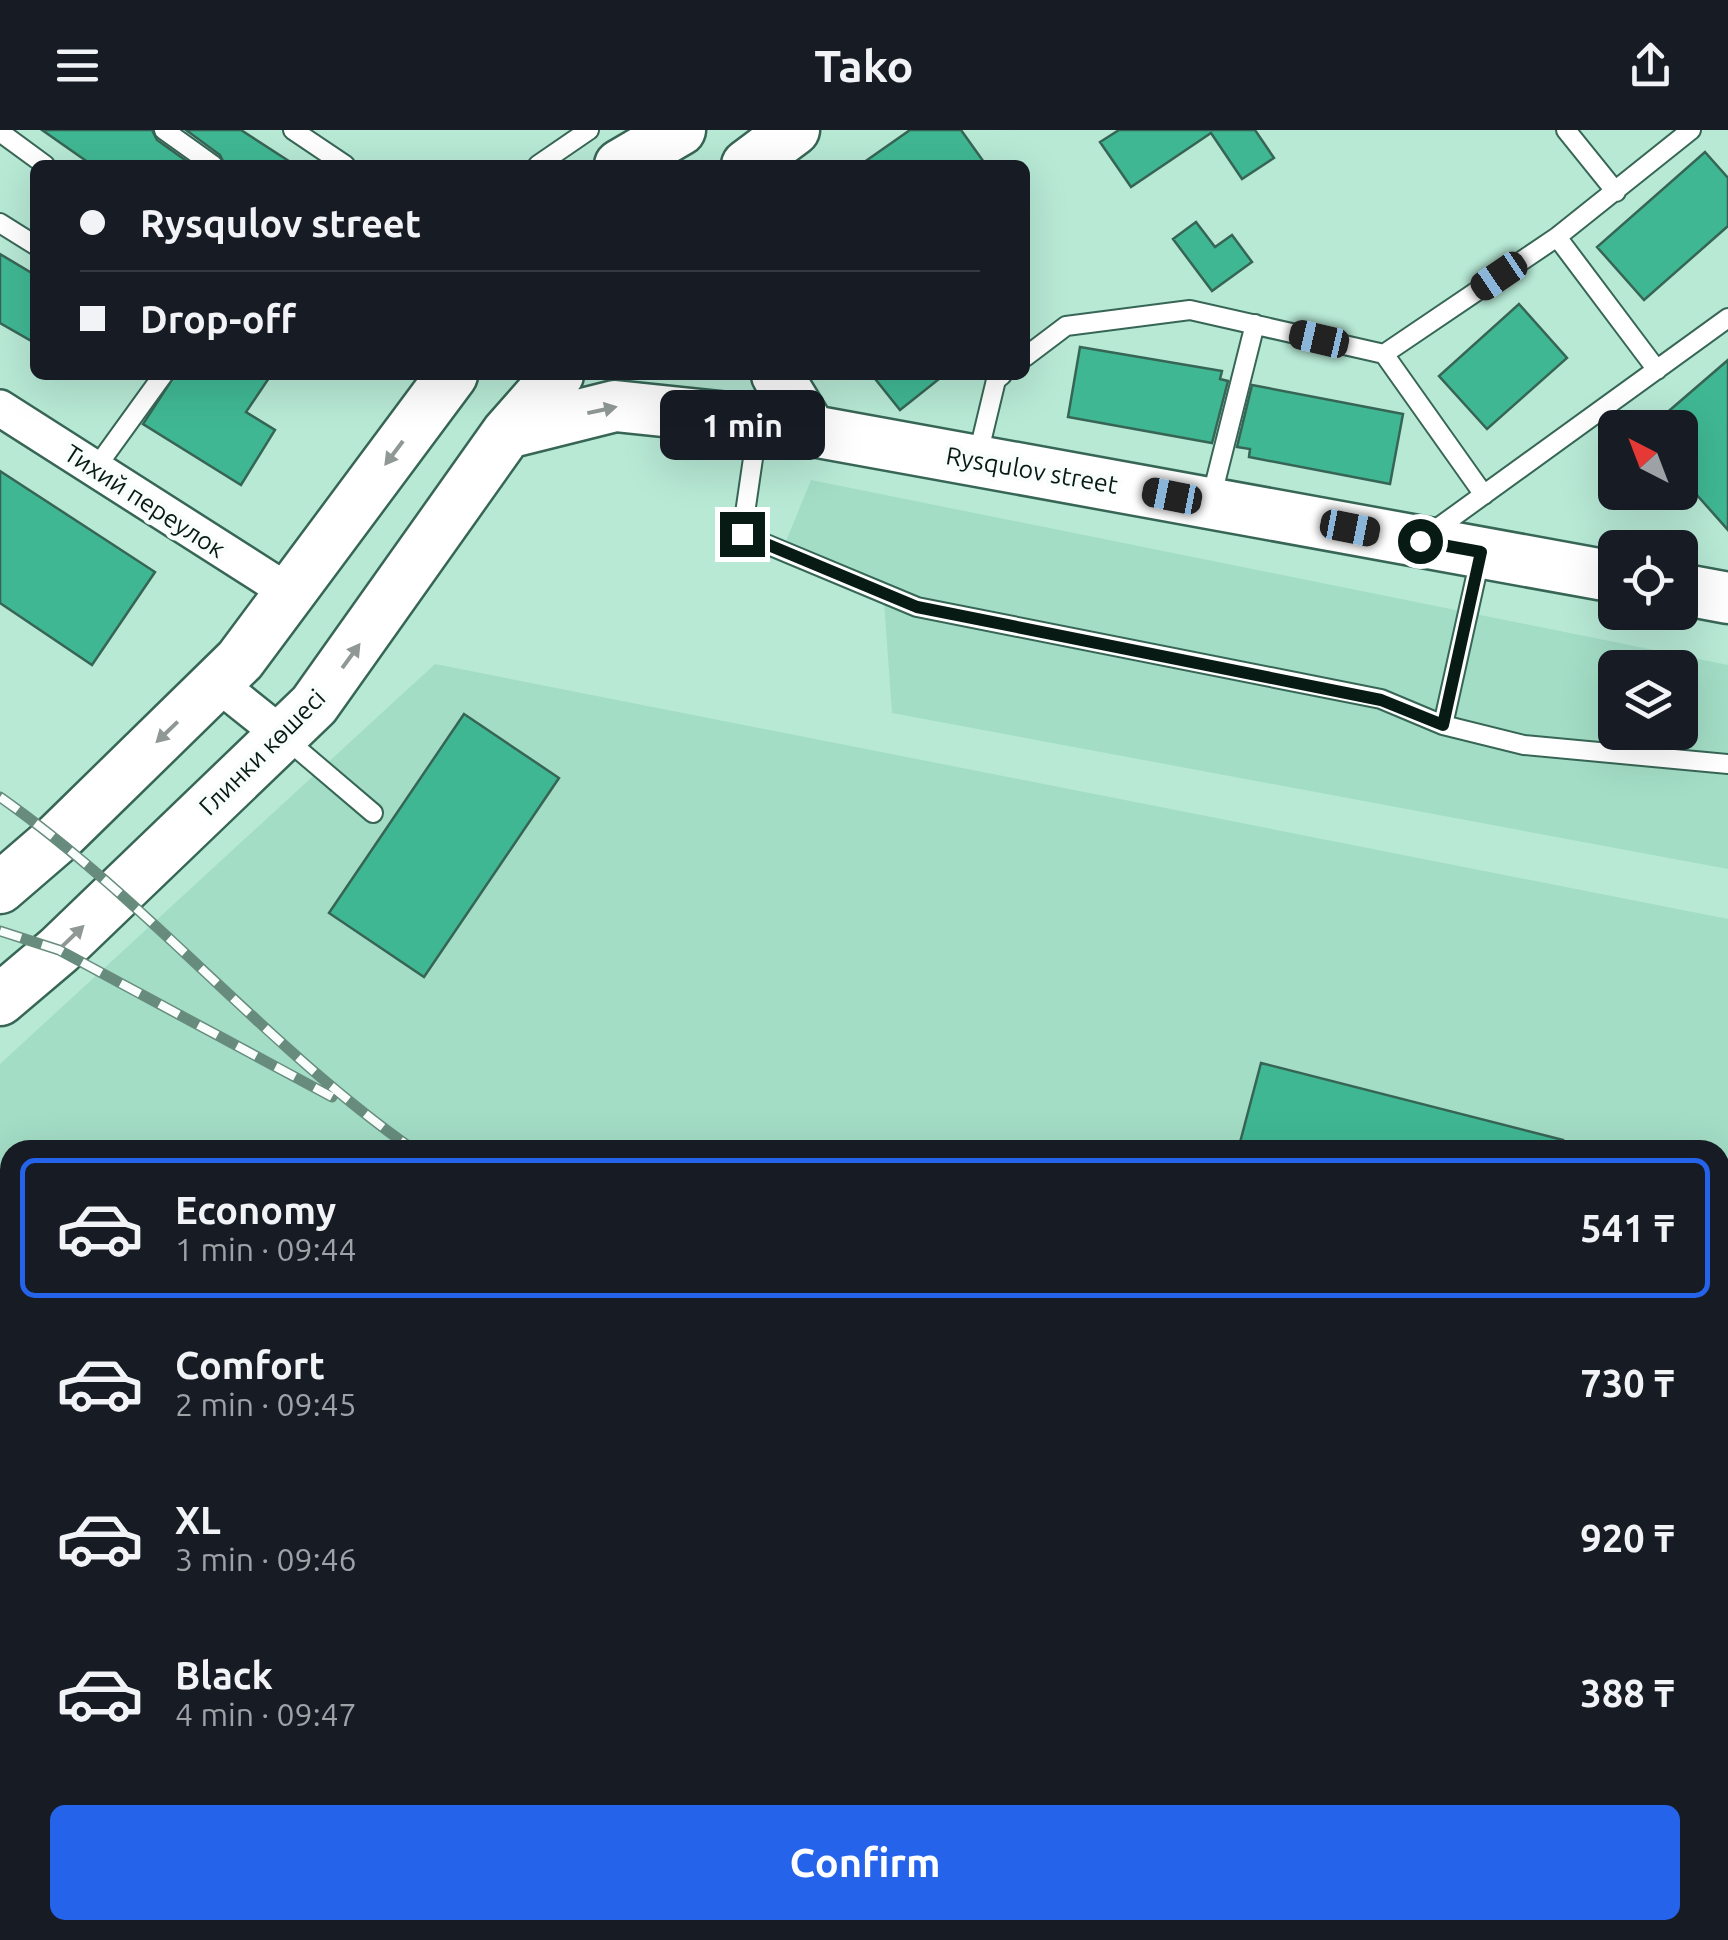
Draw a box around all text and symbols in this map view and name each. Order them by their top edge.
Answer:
icon: menu [50,38,105,93]
icon: share [1623,38,1678,93]
text: Tako [814,40,914,91]
text: Rysqulov street [140,202,421,244]
car [1466,247,1532,305]
text: Drop-off [140,298,296,340]
car [1286,318,1352,360]
callout: 1 min [660,389,824,459]
one-way arrow [587,401,618,417]
text: 1 min [702,407,783,443]
north arrow [1598,410,1698,510]
map controls [1598,410,1698,750]
street label: Тихий переулок [60,439,231,563]
one-way arrow [384,440,404,466]
street label: Rysqulov street [944,441,1120,499]
car [1140,476,1204,516]
car [1318,508,1382,548]
route end [720,512,765,557]
route start [1398,519,1443,564]
button: locate [1598,530,1698,630]
one-way arrow [340,643,360,669]
button: layers [1598,650,1698,750]
street label: Глинки көшесі [193,683,331,821]
one-way arrow [155,719,179,743]
one-way arrow [61,925,85,948]
icon: car [55,1183,145,1273]
text: Economy [175,1189,336,1231]
text: 541 ₸ [1580,1207,1675,1249]
text: 1 min · 09:44 [175,1231,357,1267]
icon: car [55,1338,145,1428]
text: Comfort [175,1344,325,1386]
text: 730 ₸ [1580,1362,1675,1404]
text: 2 min · 09:45 [175,1386,357,1422]
icon: car [55,1493,145,1583]
text: XL [175,1499,221,1541]
text: 920 ₸ [1580,1517,1675,1559]
text: 3 min · 09:46 [175,1541,357,1577]
icon: car [55,1648,145,1738]
text: Black [175,1654,273,1696]
text: 388 ₸ [1580,1672,1675,1714]
text: 4 min · 09:47 [175,1696,357,1732]
button: Confirm [50,1805,1680,1920]

